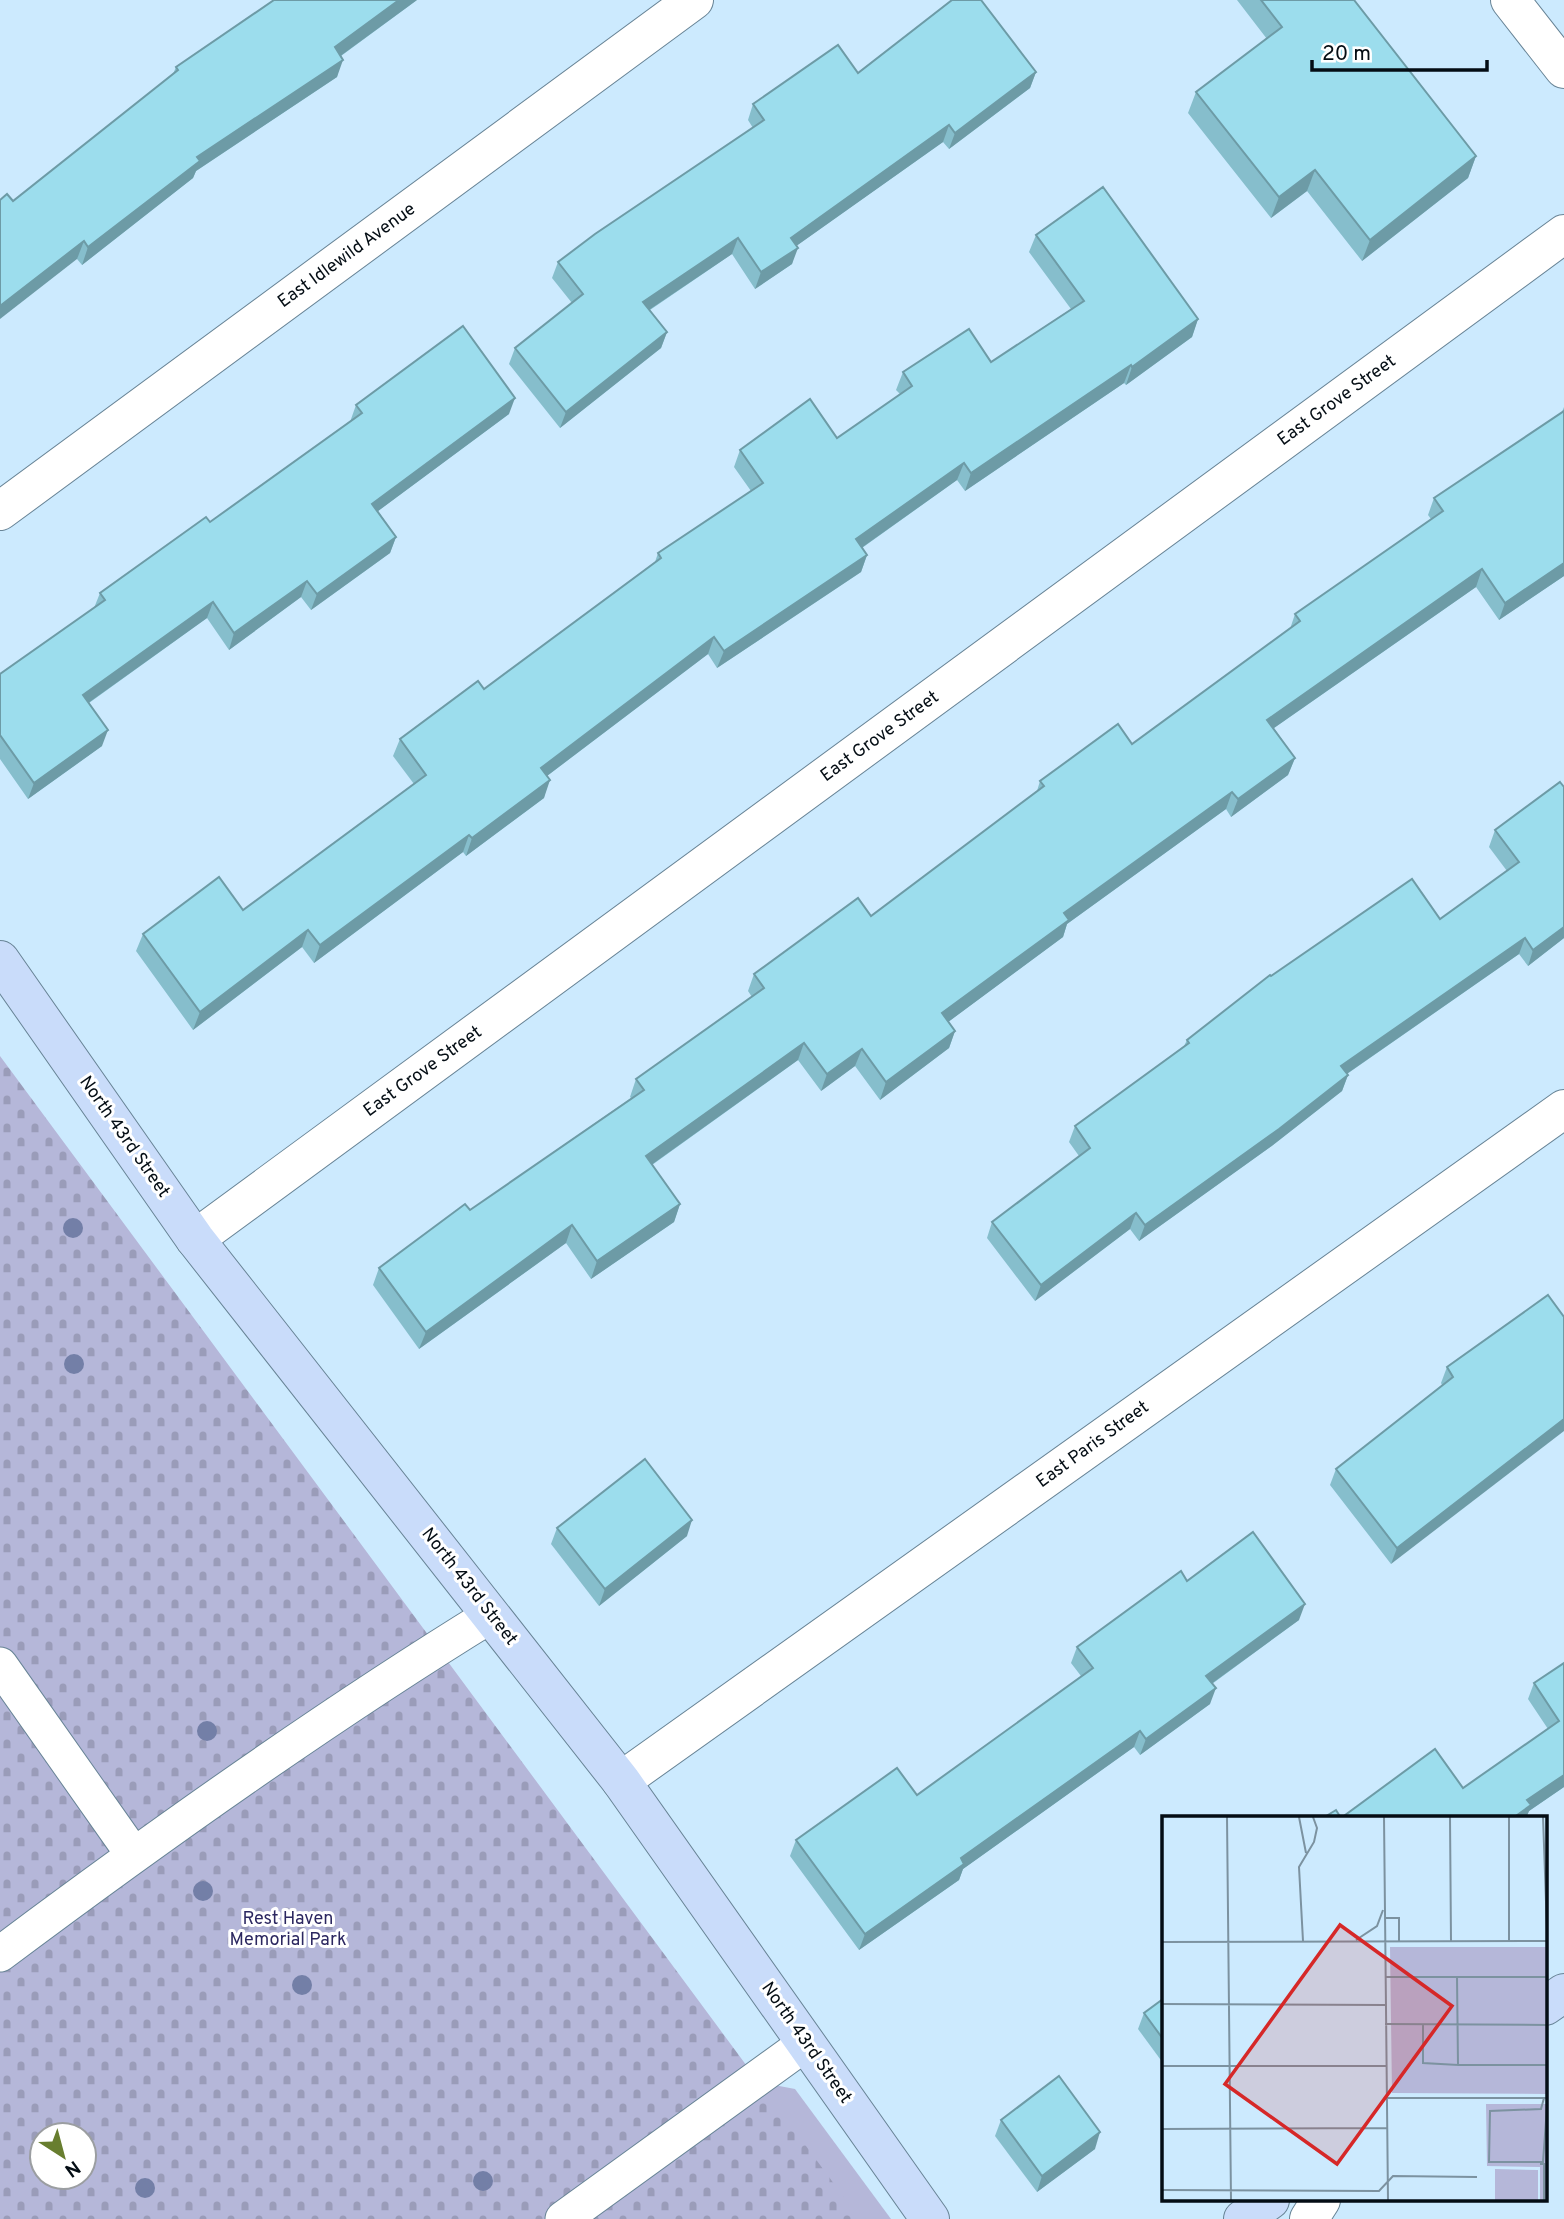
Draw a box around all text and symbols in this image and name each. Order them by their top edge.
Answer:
scale bar [1312,28,1487,72]
text: 20 m [1322,41,1371,68]
street label: East Idlewild Avenue [274,198,420,314]
street label: East Grove Street [1273,350,1401,452]
street label: East Grove Street [816,686,944,788]
street label: East Grove Street [359,1021,487,1123]
street label: North 43rd Street [73,1072,175,1202]
street label: East Paris Street [1032,1396,1154,1494]
street label: North 43rd Street [416,1523,522,1651]
inset map [1162,1816,1546,2202]
park label: Rest Haven Memorial Park [230,1908,346,1952]
street label: North 43rd Street [755,1978,857,2108]
north arrow [28,2121,98,2191]
text: N [59,2154,84,2182]

